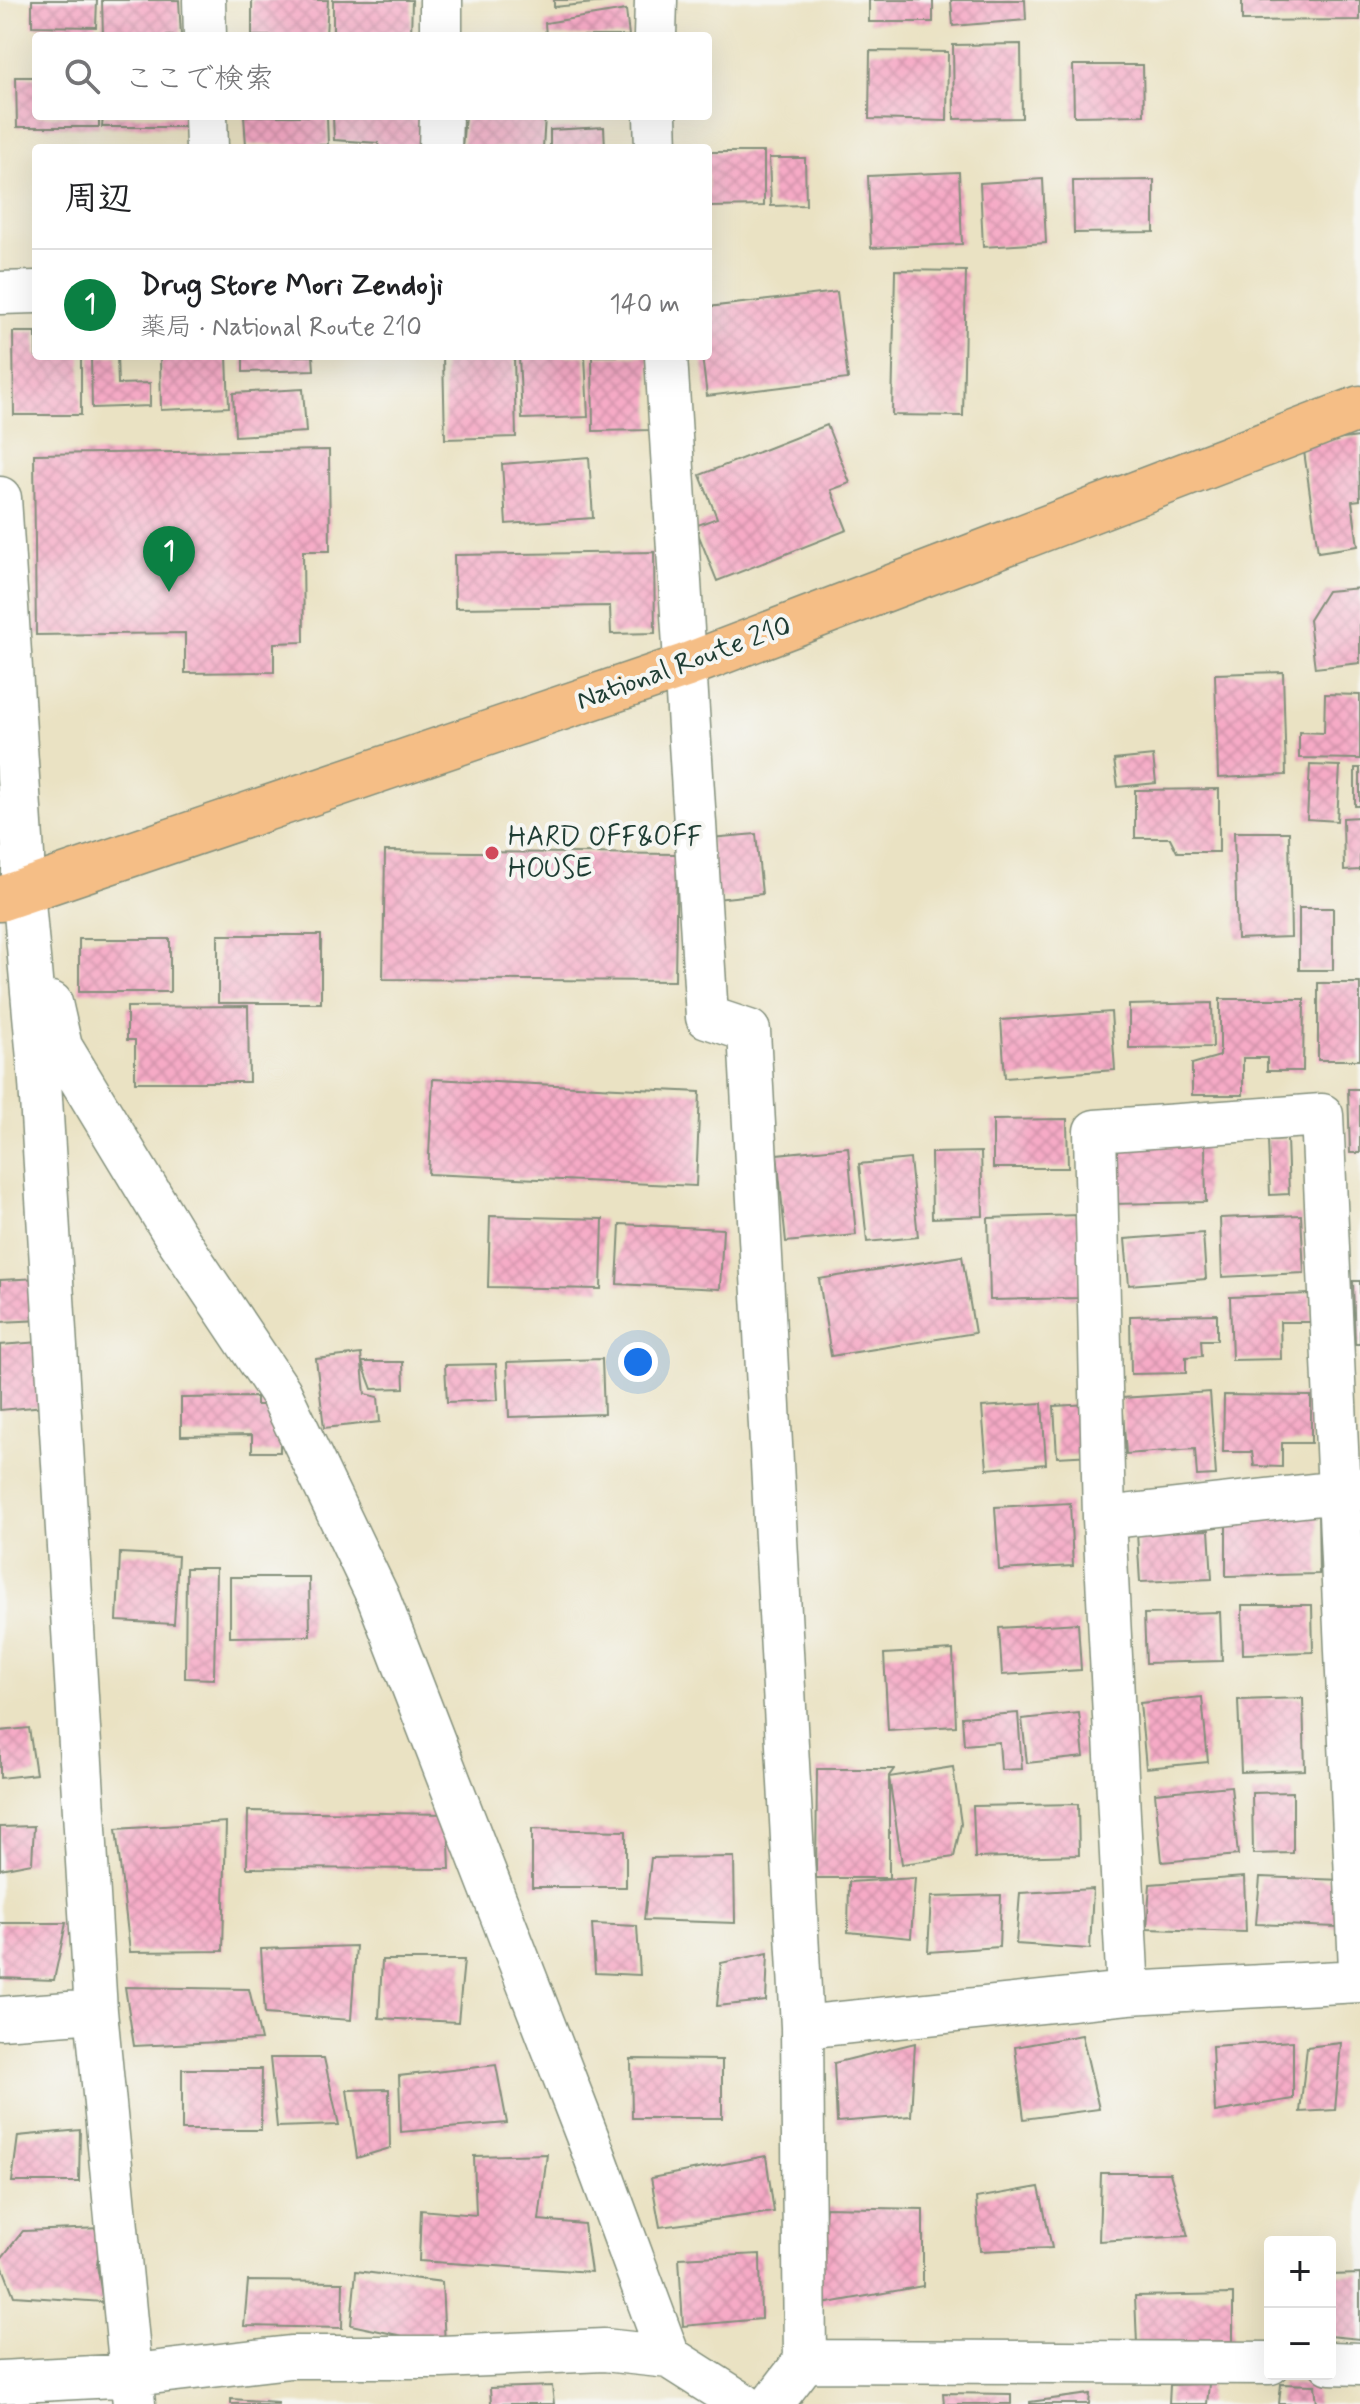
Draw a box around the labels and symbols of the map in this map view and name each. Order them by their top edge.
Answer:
pin: 1 [143,526,195,592]
street label: National Route 210 [571,608,797,720]
place label: HARD OFF&OFF HOUSE [508,819,703,888]
marker: HARD OFF&OFF HOUSE [483,844,501,862]
your location [618,1342,658,1382]

